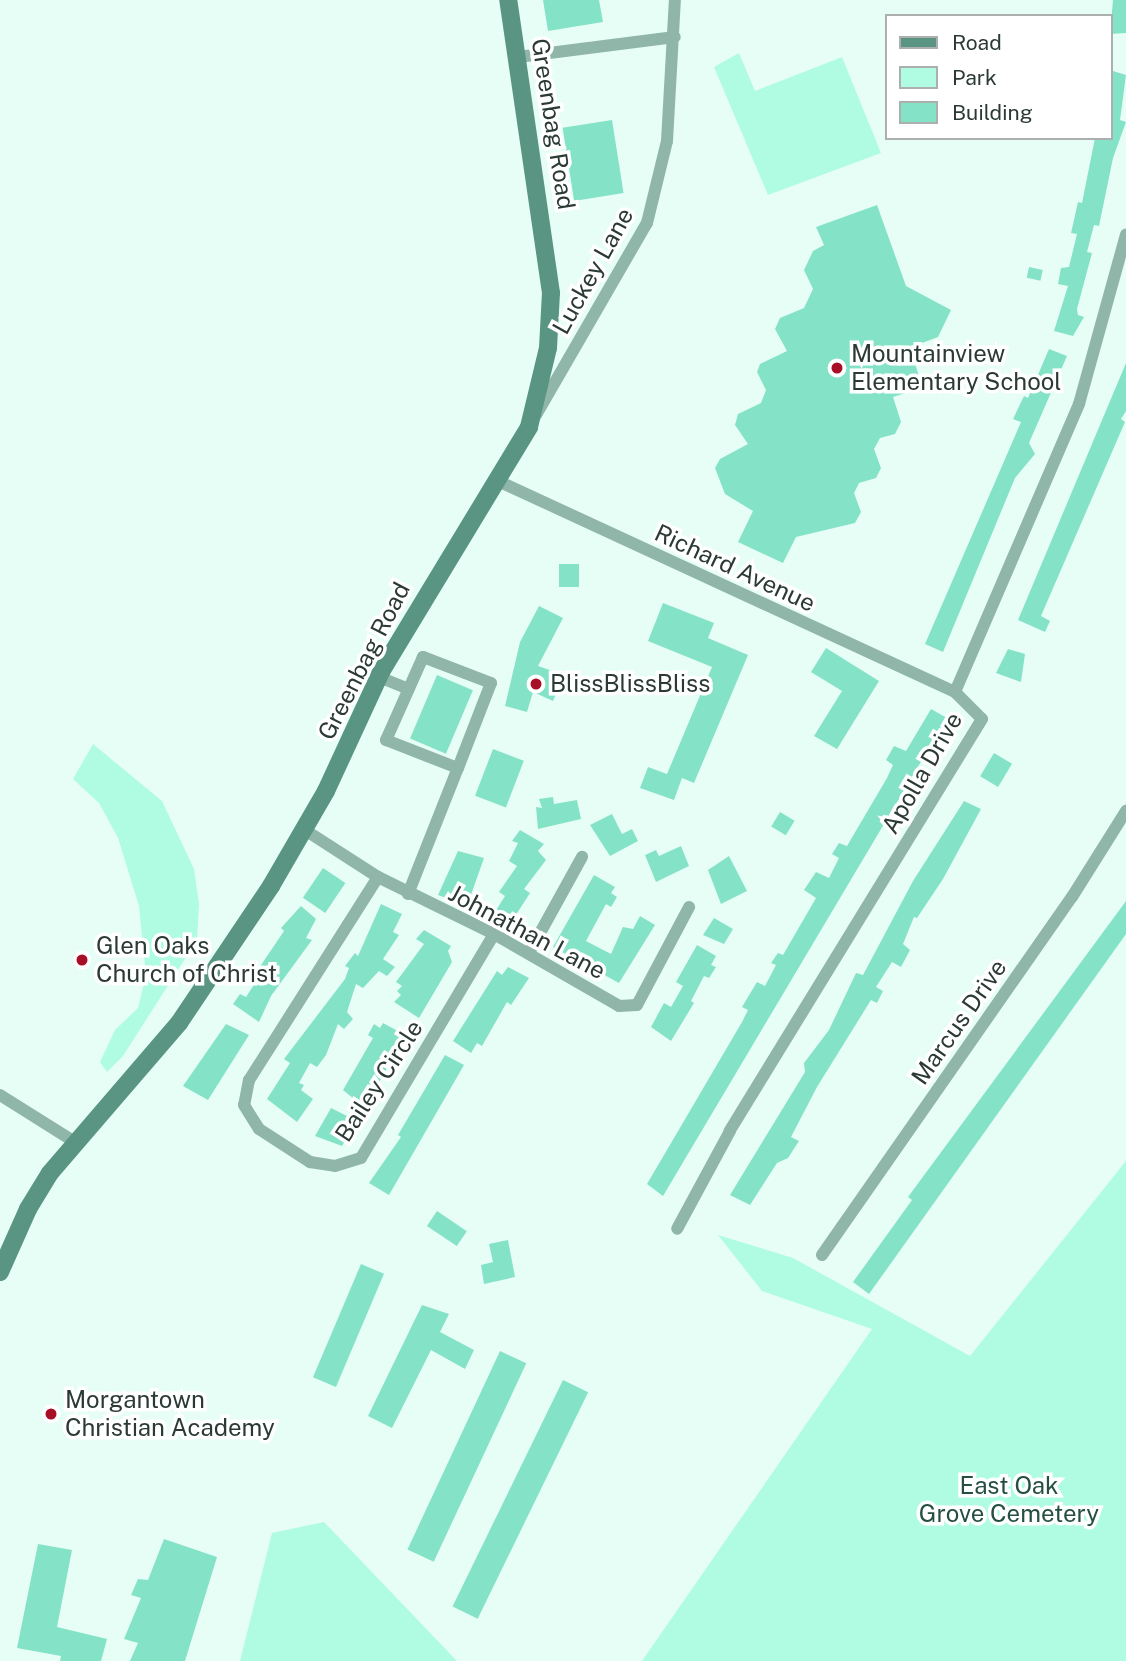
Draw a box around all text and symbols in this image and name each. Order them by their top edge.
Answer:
legend [884,14,1112,140]
text: Road [952,30,1002,55]
street label: Greenbag Road [525,36,581,212]
text: Park [952,65,997,90]
text: Building [952,100,1033,125]
street label: Luckey Lane [546,203,640,339]
place label: Mountainview Elementary School [851,340,1062,396]
marker: Mountainview Elementary School [829,360,845,376]
street label: Richard Avenue [650,518,820,618]
street label: Greenbag Road [312,577,416,745]
place label: BlissBlissBliss [550,670,710,698]
marker: BlissBlissBliss [528,676,544,692]
street label: Apolla Drive [876,707,968,839]
street label: Johnathan Lane [444,879,610,985]
place label: Glen Oaks Church of Christ [96,932,278,988]
marker: Glen Oaks Church of Christ [74,952,90,968]
street label: Marcus Drive [905,954,1013,1090]
street label: Bailey Circle [329,1015,429,1147]
place label: Morgantown Christian Academy [65,1386,275,1442]
marker: Morgantown Christian Academy [43,1406,59,1422]
park label: East Oak Grove Cemetery [919,1472,1099,1528]

